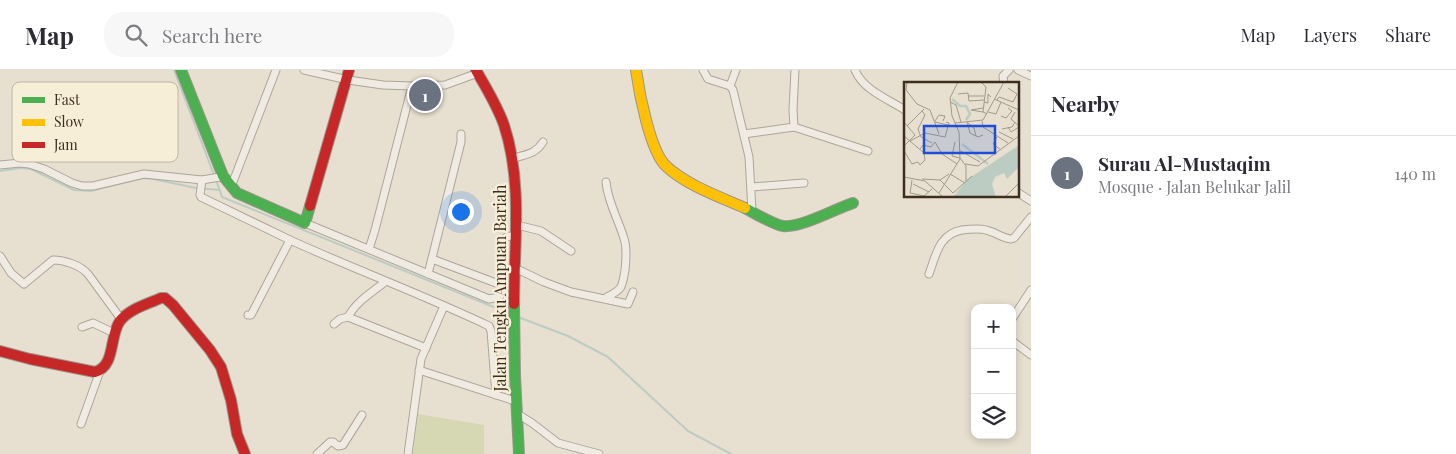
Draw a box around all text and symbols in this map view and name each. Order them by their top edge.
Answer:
search box [104,12,454,57]
text: Map [25,19,74,51]
icon: search [122,21,150,49]
text: Search here [162,22,262,48]
text: Map [1240,23,1275,47]
text: Layers [1303,23,1357,47]
text: Share [1385,23,1431,47]
pin: 1 [409,76,441,114]
legend [12,82,178,162]
inset map [904,82,1018,198]
text: Nearby [1051,89,1120,117]
text: Fast [54,90,81,109]
text: Slow [54,112,84,131]
text: Jam [53,135,78,154]
text: Surau Al-Mustaqim [1098,150,1271,176]
text: 1 [1064,163,1070,184]
text: 140 m [1394,163,1436,184]
text: Mosque · Jalan Belukar Jalil [1098,176,1291,197]
street label: Jalan Tengku Ampuan Bariah [489,184,510,392]
your location [448,199,474,225]
map controls [971,304,1016,439]
button: + [971,304,1016,349]
button: − [971,349,1016,394]
button: layers [971,394,1016,439]

